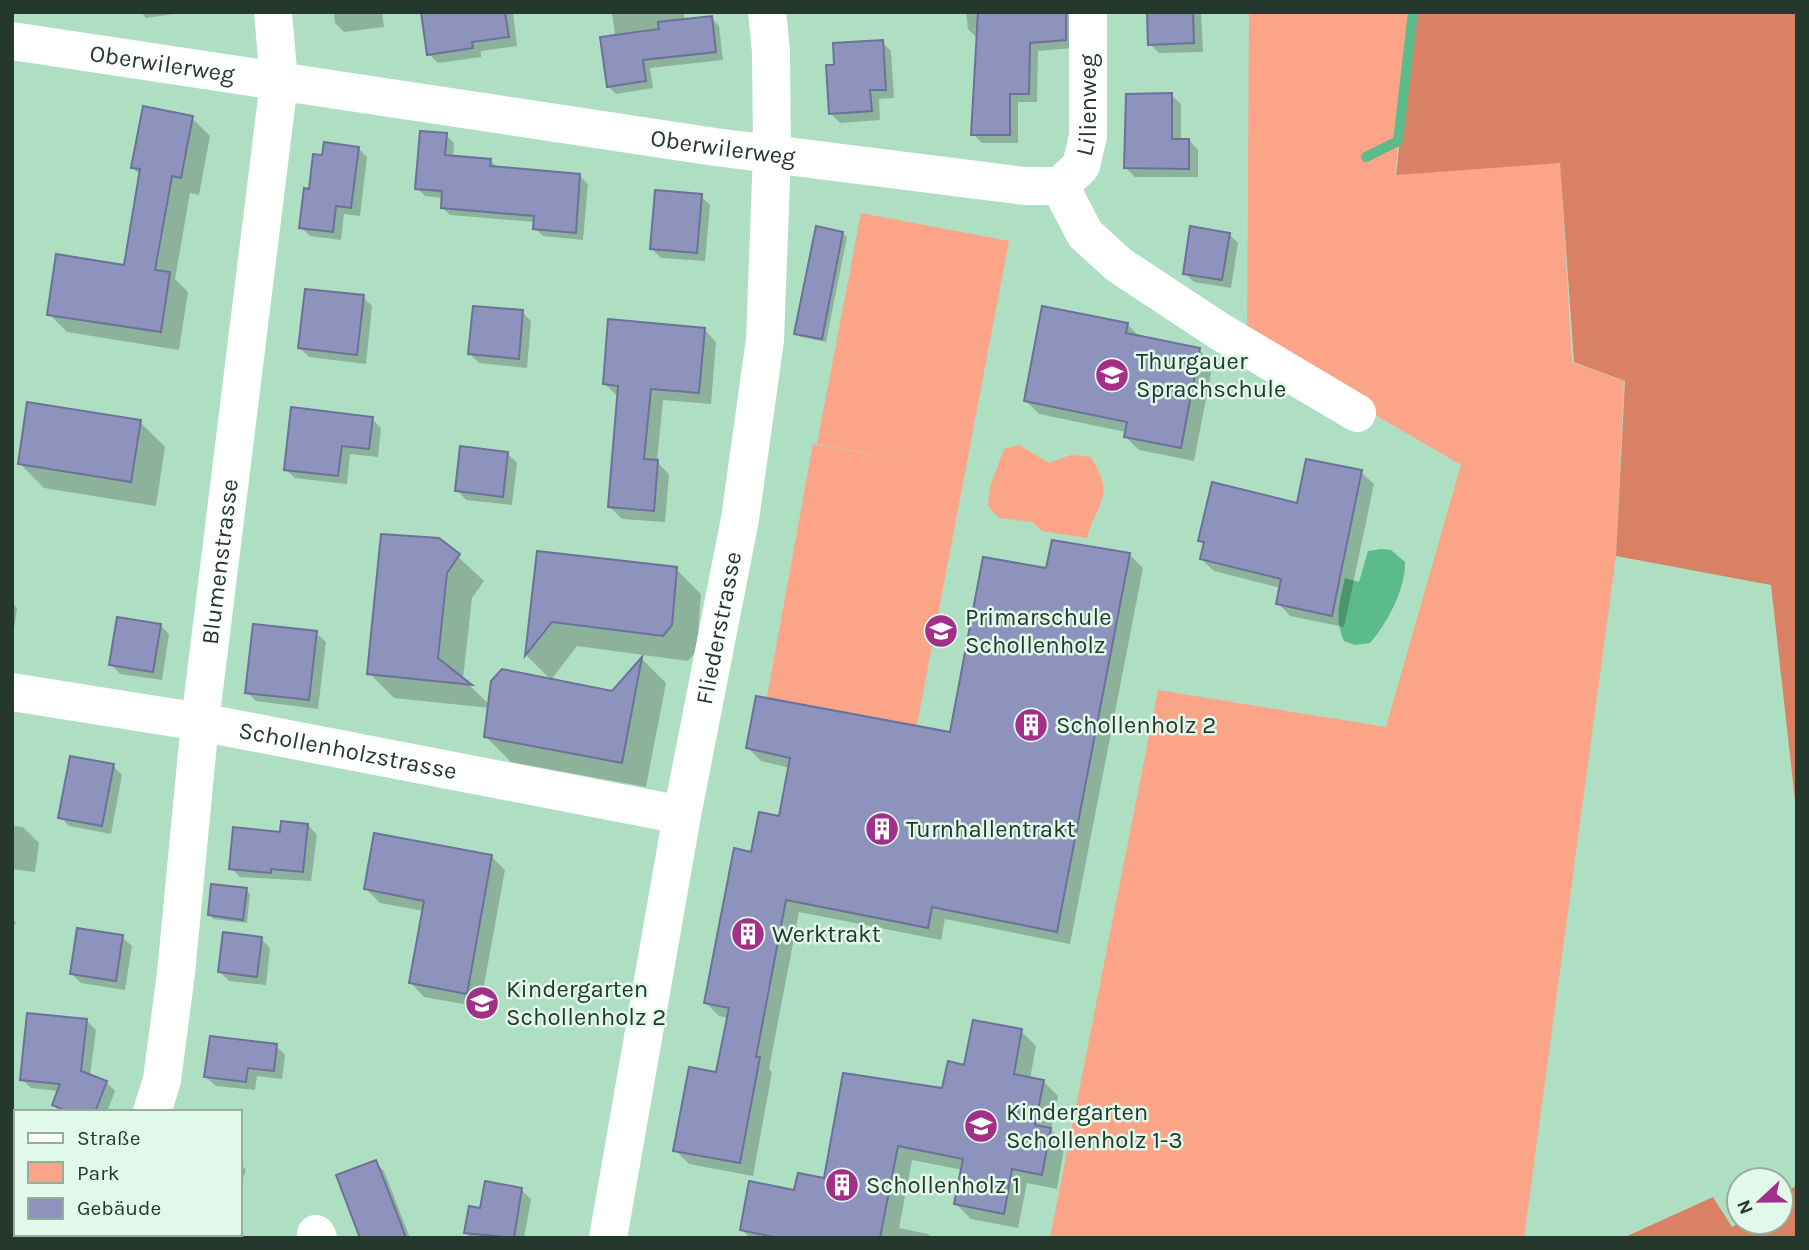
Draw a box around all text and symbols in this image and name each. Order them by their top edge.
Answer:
street label: Oberwilerweg [88,39,237,88]
street label: Lilienweg [1070,53,1102,159]
street label: Oberwilerweg [649,123,798,171]
place label: Thurgauer Sprachschule [1136,347,1286,403]
school or university icon: Thurgauer Sprachschule [1093,356,1131,394]
street label: Blumenstrasse [196,477,244,646]
street label: Fliederstrasse [690,549,747,707]
place label: Primarschule Schollenholz [965,603,1112,659]
school or university icon: Primarschule Schollenholz [922,612,960,650]
building icon: Schollenholz 2 [1012,706,1050,744]
place label: Schollenholz 2 [1056,711,1216,739]
street label: Schollenholzstrasse [236,716,459,785]
building icon: Turnhallentrakt [863,810,901,848]
place label: Turnhallentrakt [906,815,1075,843]
building icon: Werktrakt [729,915,767,953]
place label: Werktrakt [772,920,881,948]
place label: Kindergarten Schollenholz 2 [506,975,666,1031]
school or university icon: Kindergarten Schollenholz 2 [463,984,501,1022]
place label: Kindergarten Schollenholz 1-3 [1006,1098,1183,1154]
school or university icon: Kindergarten Schollenholz 1-3 [962,1107,1000,1145]
legend [14,1110,242,1236]
text: Straße [77,1126,140,1150]
text: Park [77,1161,120,1185]
building icon: Schollenholz 1 [823,1166,861,1204]
north arrow [1725,1166,1795,1236]
place label: Schollenholz 1 [866,1171,1020,1199]
text: Gebäude [77,1196,161,1220]
text: N [1732,1197,1758,1217]

